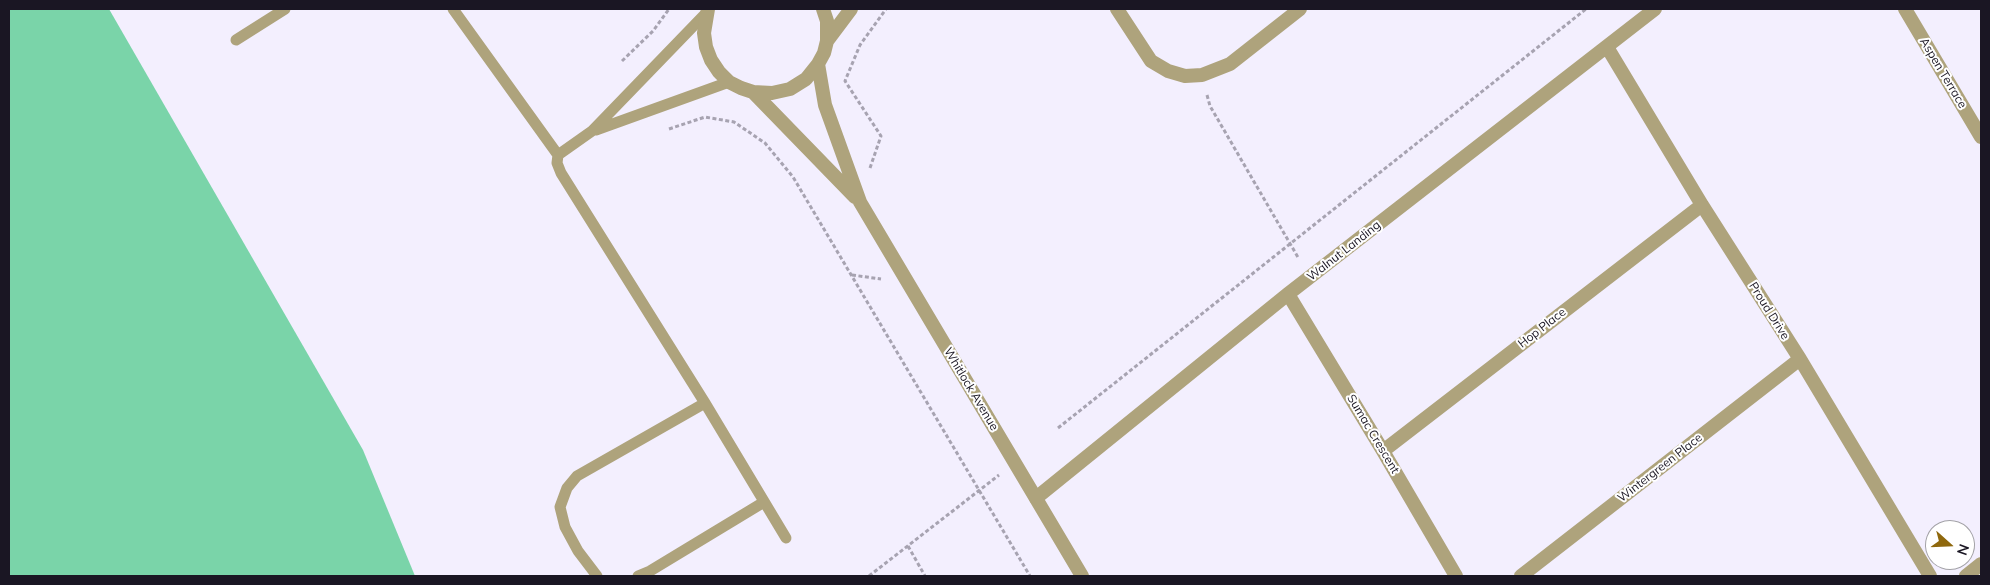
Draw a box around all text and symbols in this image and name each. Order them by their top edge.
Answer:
street label: Aspen Terrace [1916,35,1970,111]
street label: Walnut Landing [1304,218,1384,284]
street label: Proud Drive [1746,280,1792,342]
street label: Hop Place [1515,305,1569,351]
street label: Whitlock Avenue [941,345,1001,433]
street label: Sumac Crescent [1344,392,1402,476]
street label: Wintergreen Place [1615,431,1705,505]
north arrow [1925,520,1975,570]
text: N [1953,542,1973,558]

